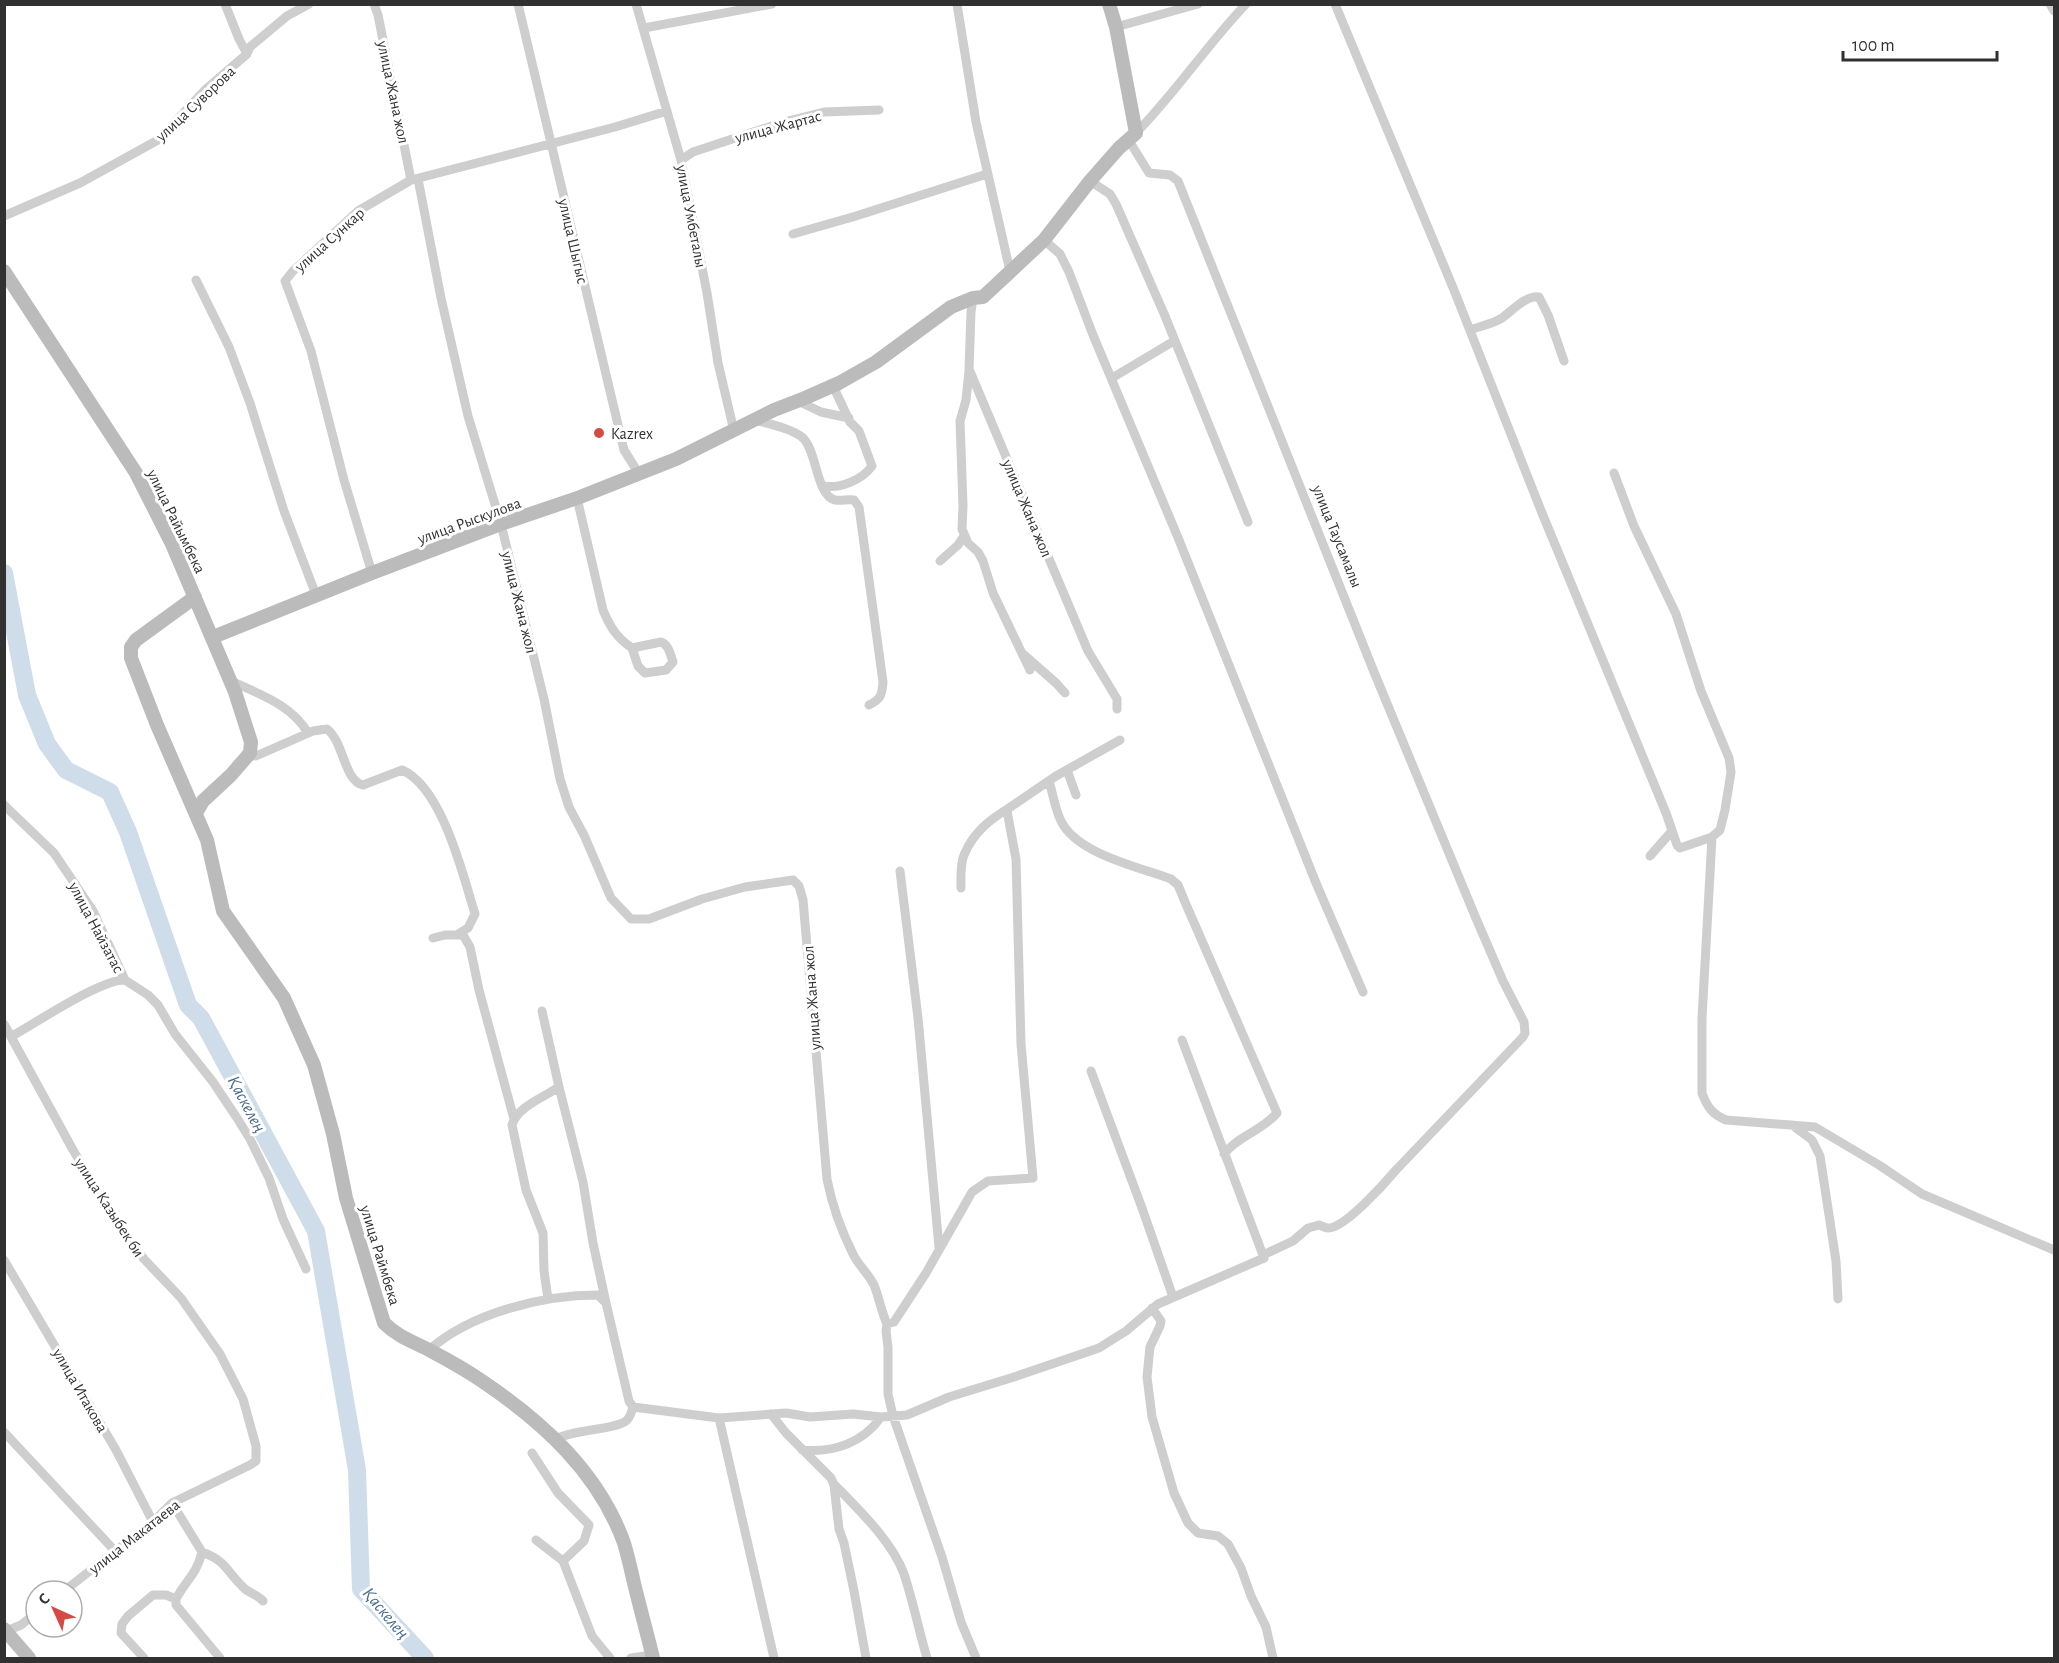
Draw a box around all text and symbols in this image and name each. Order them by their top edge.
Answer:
scale bar [1843,24,1998,62]
text: 100 m [1852,37,1895,55]
street label: улица Жана жол [373,38,412,145]
street label: улица Суворова [152,63,239,146]
street label: улица Жартас [732,108,823,147]
street label: улица Умбеталы [672,163,709,269]
street label: улица Шыгыс [554,196,591,286]
street label: улица Сункар [291,205,368,276]
marker: Kazrex [592,426,606,440]
place label: Kazrex [611,426,653,442]
street label: улица Жана жол [998,456,1055,560]
street label: улица Райымбека [143,466,208,576]
street label: улица Таусамалы [1308,482,1365,590]
street label: улица Рыскулова [415,495,524,548]
street label: улица Жана жол [497,549,539,655]
street label: улица Найзатас [64,879,127,976]
street label: улица Жана жол [800,945,825,1052]
water label: Қаскелең [224,1073,268,1136]
street label: улица Казыбек би [70,1154,147,1261]
street label: улица Раймбека [356,1202,403,1308]
street label: улица Итакова [48,1345,111,1436]
street label: улица Макатаева [86,1497,184,1578]
north arrow [24,1579,84,1639]
water label: Қаскелең [359,1584,412,1643]
text: С [35,1590,53,1608]

